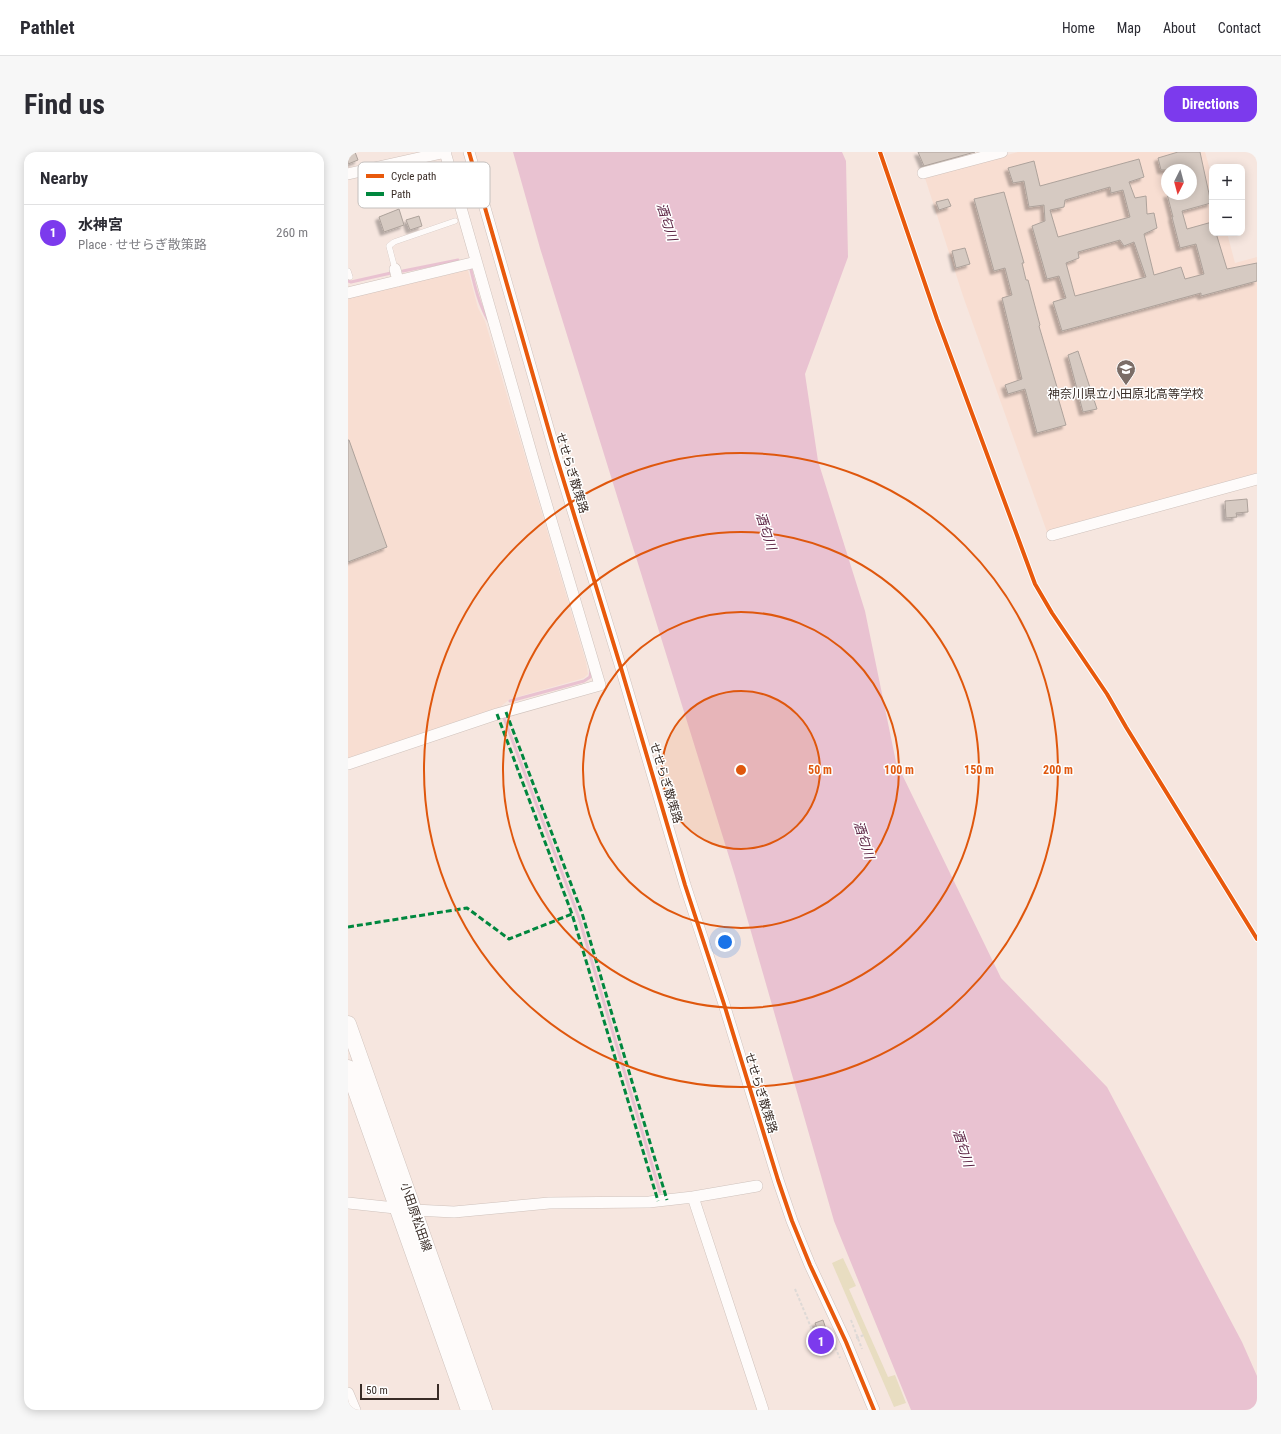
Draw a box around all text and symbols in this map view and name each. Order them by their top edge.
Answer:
text: Pathlet [20,16,75,39]
text: Home [1062,20,1095,36]
text: Map [1117,20,1141,36]
text: About [1163,20,1196,36]
text: Contact [1218,20,1261,36]
button: Directions [1164,86,1257,122]
text: Find us [24,88,105,121]
legend [358,162,490,208]
north arrow [1161,164,1197,200]
map controls [1209,164,1245,236]
button: + [1209,164,1245,200]
text: Nearby [40,168,88,188]
text: Cycle path [391,170,436,183]
text: Path [391,188,411,201]
button: − [1209,200,1245,236]
water label: 酒匂川 [654,201,681,245]
text: 水神宮 [78,216,123,234]
text: 1 [50,225,56,240]
text: 260 m [276,225,308,240]
text: Place · せせらぎ散策路 [78,237,207,252]
school or university icon: 神奈川県立小田原北高等学校 [1115,358,1137,386]
place label: 神奈川県立小田原北高等学校 [1048,387,1204,401]
street label: せせらぎ散策路 [553,431,591,515]
water label: 酒匂川 [753,510,780,554]
street label: せせらぎ散策路 [647,741,685,825]
centre of rings [734,763,748,777]
text: 50 m [808,763,832,777]
text: 100 m [884,763,914,777]
text: 150 m [964,763,994,777]
text: 200 m [1043,763,1073,777]
water label: 酒匂川 [851,819,878,863]
your location [715,932,735,952]
street label: せせらぎ散策路 [742,1051,780,1135]
water label: 酒匂川 [950,1127,977,1171]
street label: 小田原松田線 [398,1181,434,1253]
pin: 1 [808,1326,834,1356]
scale bar [360,1382,439,1401]
text: 50 m [366,1384,388,1397]

